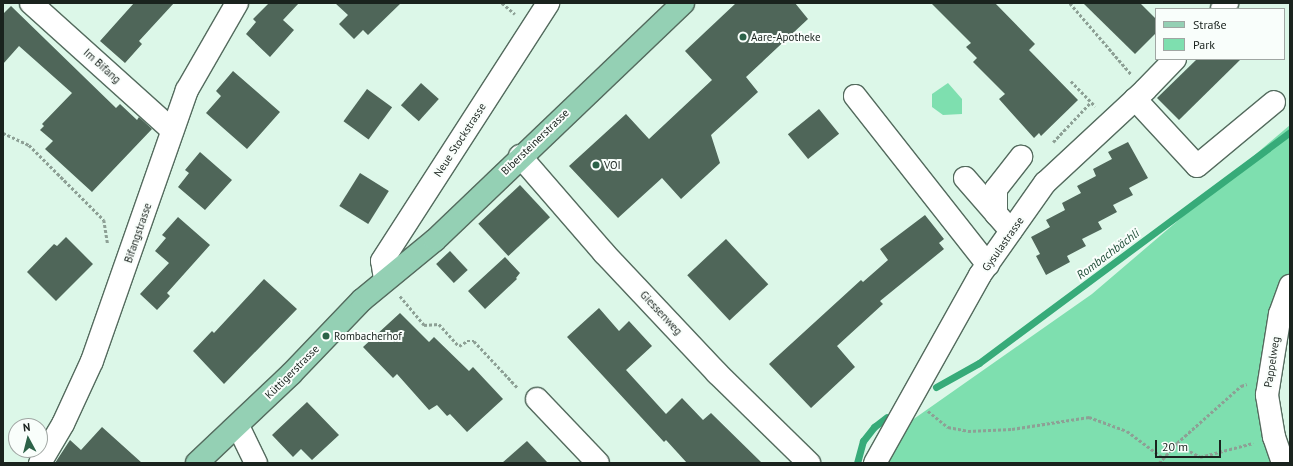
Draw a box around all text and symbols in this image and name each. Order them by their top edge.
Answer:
legend [1155,8,1285,60]
text: Straße [1193,17,1227,32]
place label: Aare-Apotheke [751,30,821,44]
marker: Aare-Apotheke [738,32,748,42]
text: Park [1193,37,1215,52]
street label: Im Bifang [81,46,123,86]
street label: Neue Stockstrasse [431,101,489,179]
street label: Bibersteinerstrasse [498,106,572,178]
place label: VOI [604,158,621,172]
marker: VOI [591,160,601,170]
street label: Bifangstrasse [122,201,154,265]
street label: Gysulastrasse [979,214,1027,274]
water label: Rombachbächli [1074,226,1142,282]
street label: Giessenweg [637,288,685,338]
place label: Rombacherhof [334,329,402,343]
marker: Rombacherhof [321,331,331,341]
street label: Pappelweg [1261,336,1283,388]
street label: Küttigerstrasse [262,342,322,402]
north arrow [8,418,48,458]
text: N [22,420,31,434]
scale bar [1157,432,1223,458]
text: 20 m [1162,439,1188,454]

